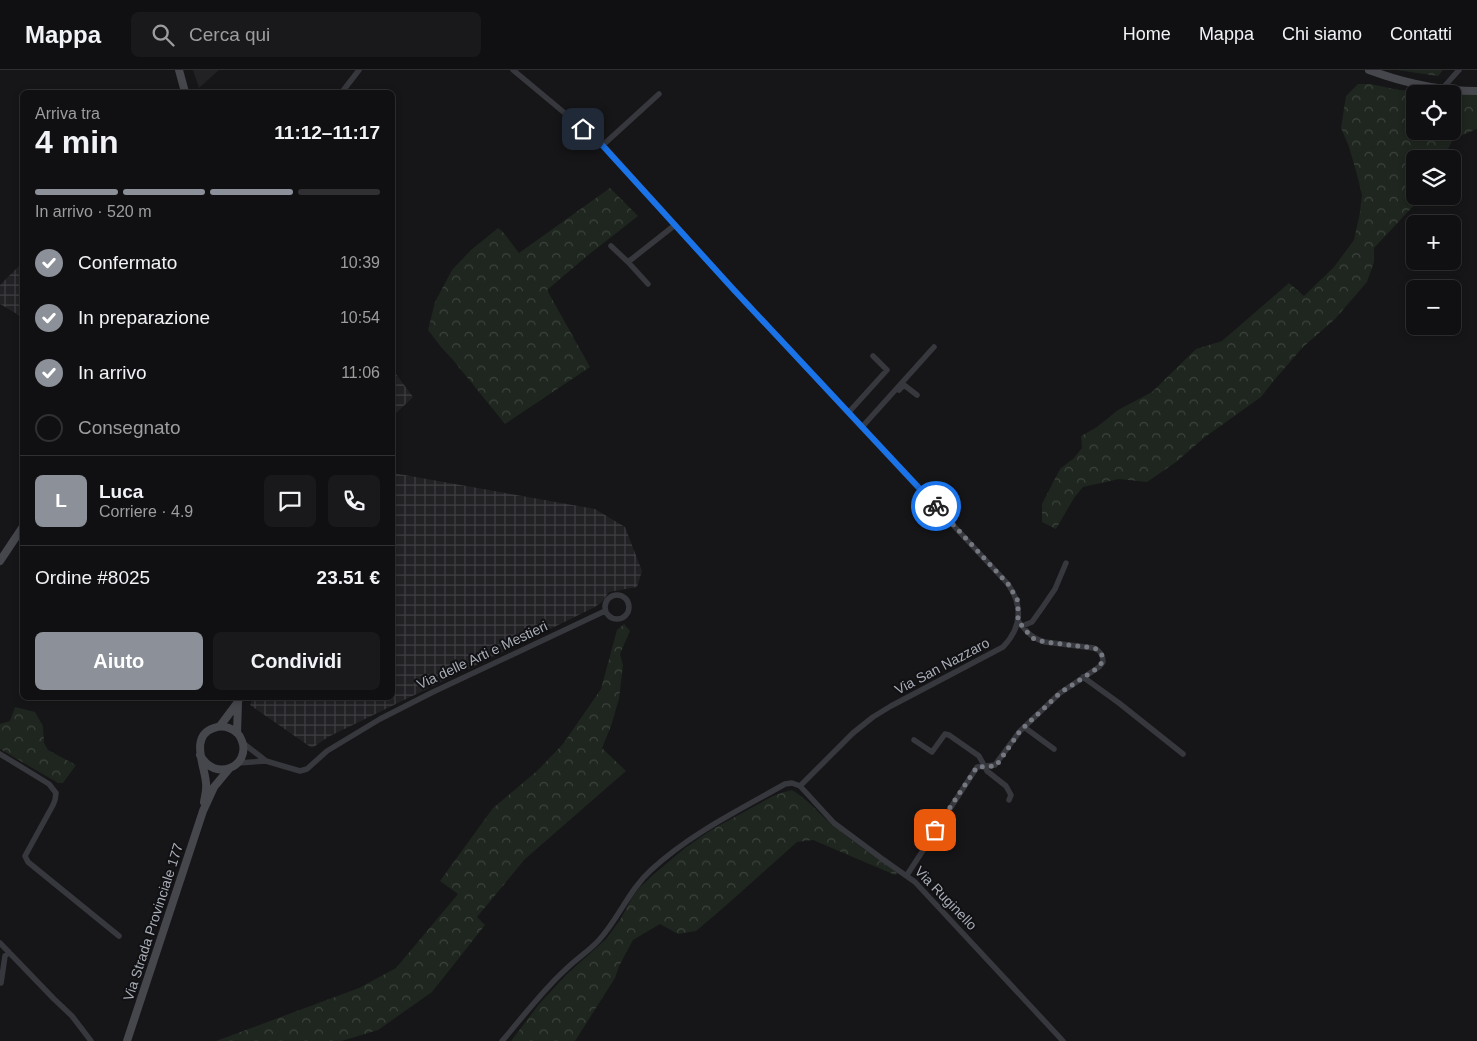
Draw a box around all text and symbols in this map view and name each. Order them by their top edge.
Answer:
search box [131,12,481,57]
text: Mappa [25,21,101,48]
icon: search [149,21,177,49]
text: Cerca qui [189,24,270,45]
text: Home [1123,24,1171,44]
text: Mappa [1199,24,1254,44]
text: Chi siamo [1282,24,1362,44]
text: Contatti [1390,24,1452,44]
map controls [1406,85,1461,335]
button: locate [1406,85,1461,140]
text: Arriva tra [35,105,100,122]
pin [562,108,604,150]
icon: home [569,115,597,143]
text: 11:12–11:17 [274,122,380,143]
text: 4 min [35,124,119,160]
button: layers [1406,150,1461,205]
text: In arrivo · 520 m [35,203,151,220]
button: + [1406,215,1461,270]
icon: check [35,249,63,277]
text: Confermato [78,252,177,273]
text: 10:39 [340,254,380,271]
button: − [1406,280,1461,335]
icon: check [35,304,63,332]
text: In preparazione [78,307,210,328]
text: 10:54 [340,309,380,326]
icon: check [35,359,63,387]
text: In arrivo [78,362,147,383]
text: 11:06 [341,364,380,381]
text: Consegnato [78,417,180,438]
button: chat [264,475,316,527]
button: phone [328,475,380,527]
text: Luca [99,481,143,502]
courier [911,481,961,531]
text: L [55,490,67,511]
icon: bike [922,492,950,520]
text: Corriere · 4.9 [99,503,193,520]
text: Ordine #8025 [35,567,150,588]
text: 23.51 € [317,567,380,588]
street label: Via delle Arti e Mestieri [414,618,550,692]
button: Aiuto [35,632,203,690]
button: Condividi [213,632,380,690]
street label: Via San Nazzaro [892,634,992,698]
pin [914,809,956,851]
icon: bag [921,816,949,844]
street label: Via Strada Provinciale 177 [120,841,186,1003]
street label: Via Ruginello [912,863,980,933]

